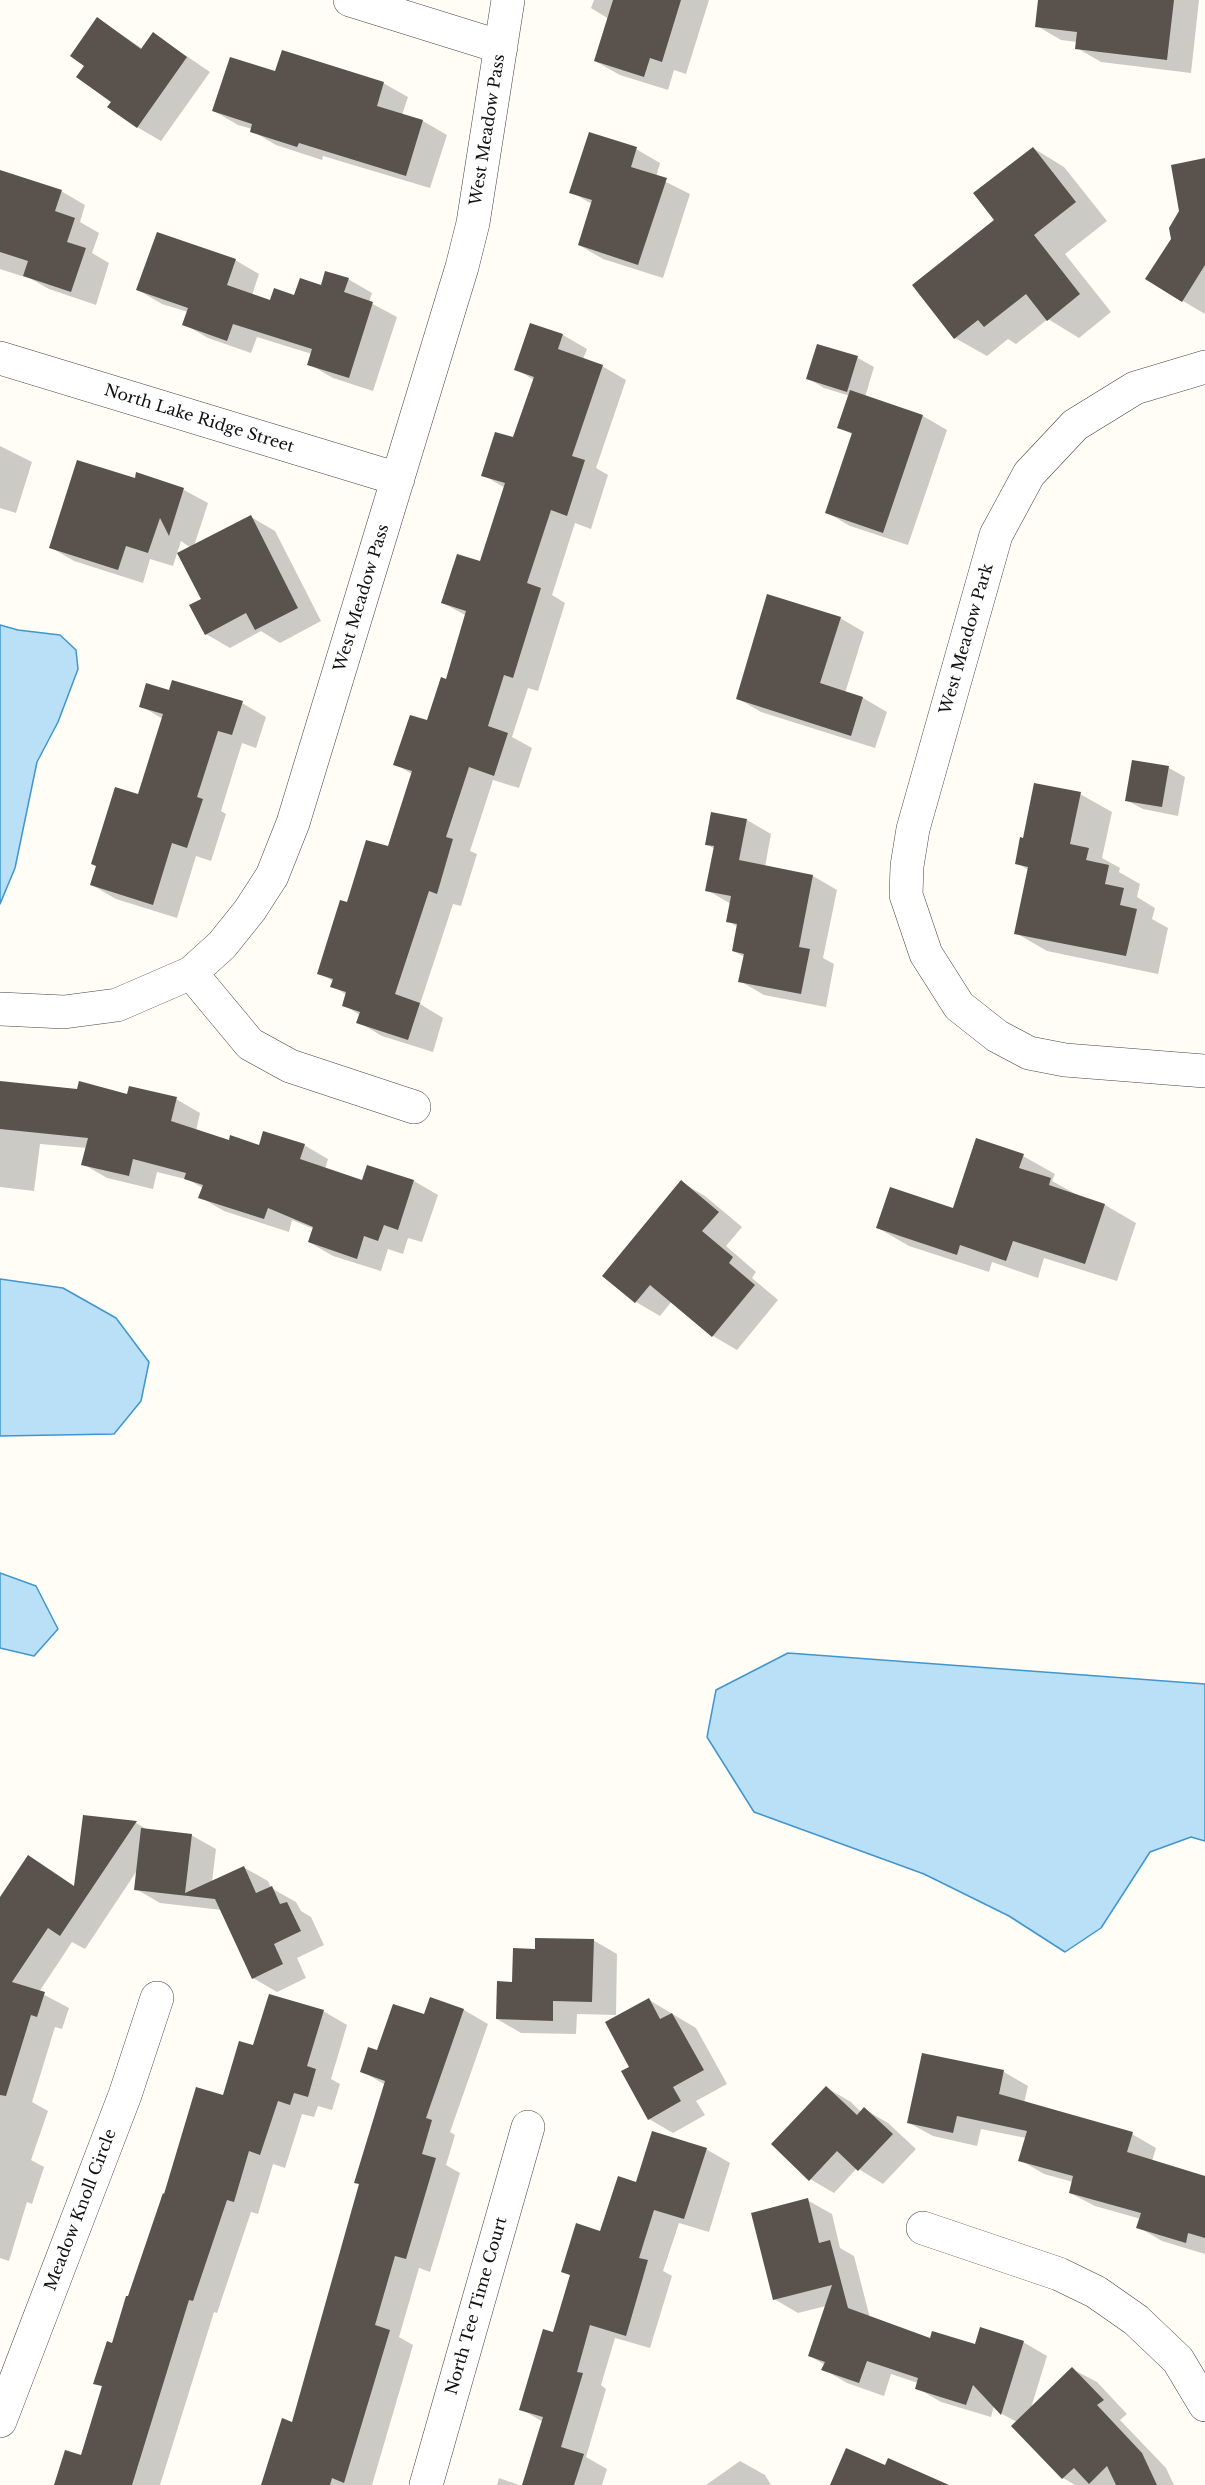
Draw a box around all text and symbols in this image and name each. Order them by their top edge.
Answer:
street label: West Meadow Pass [467,53,509,207]
street label: North Lake Ridge Street [102,381,296,457]
street label: West Meadow Pass [330,522,394,674]
street label: West Meadow Park [936,561,998,717]
street label: Meadow Knoll Circle [41,2126,121,2294]
street label: North Tee Time Court [442,2215,512,2397]

